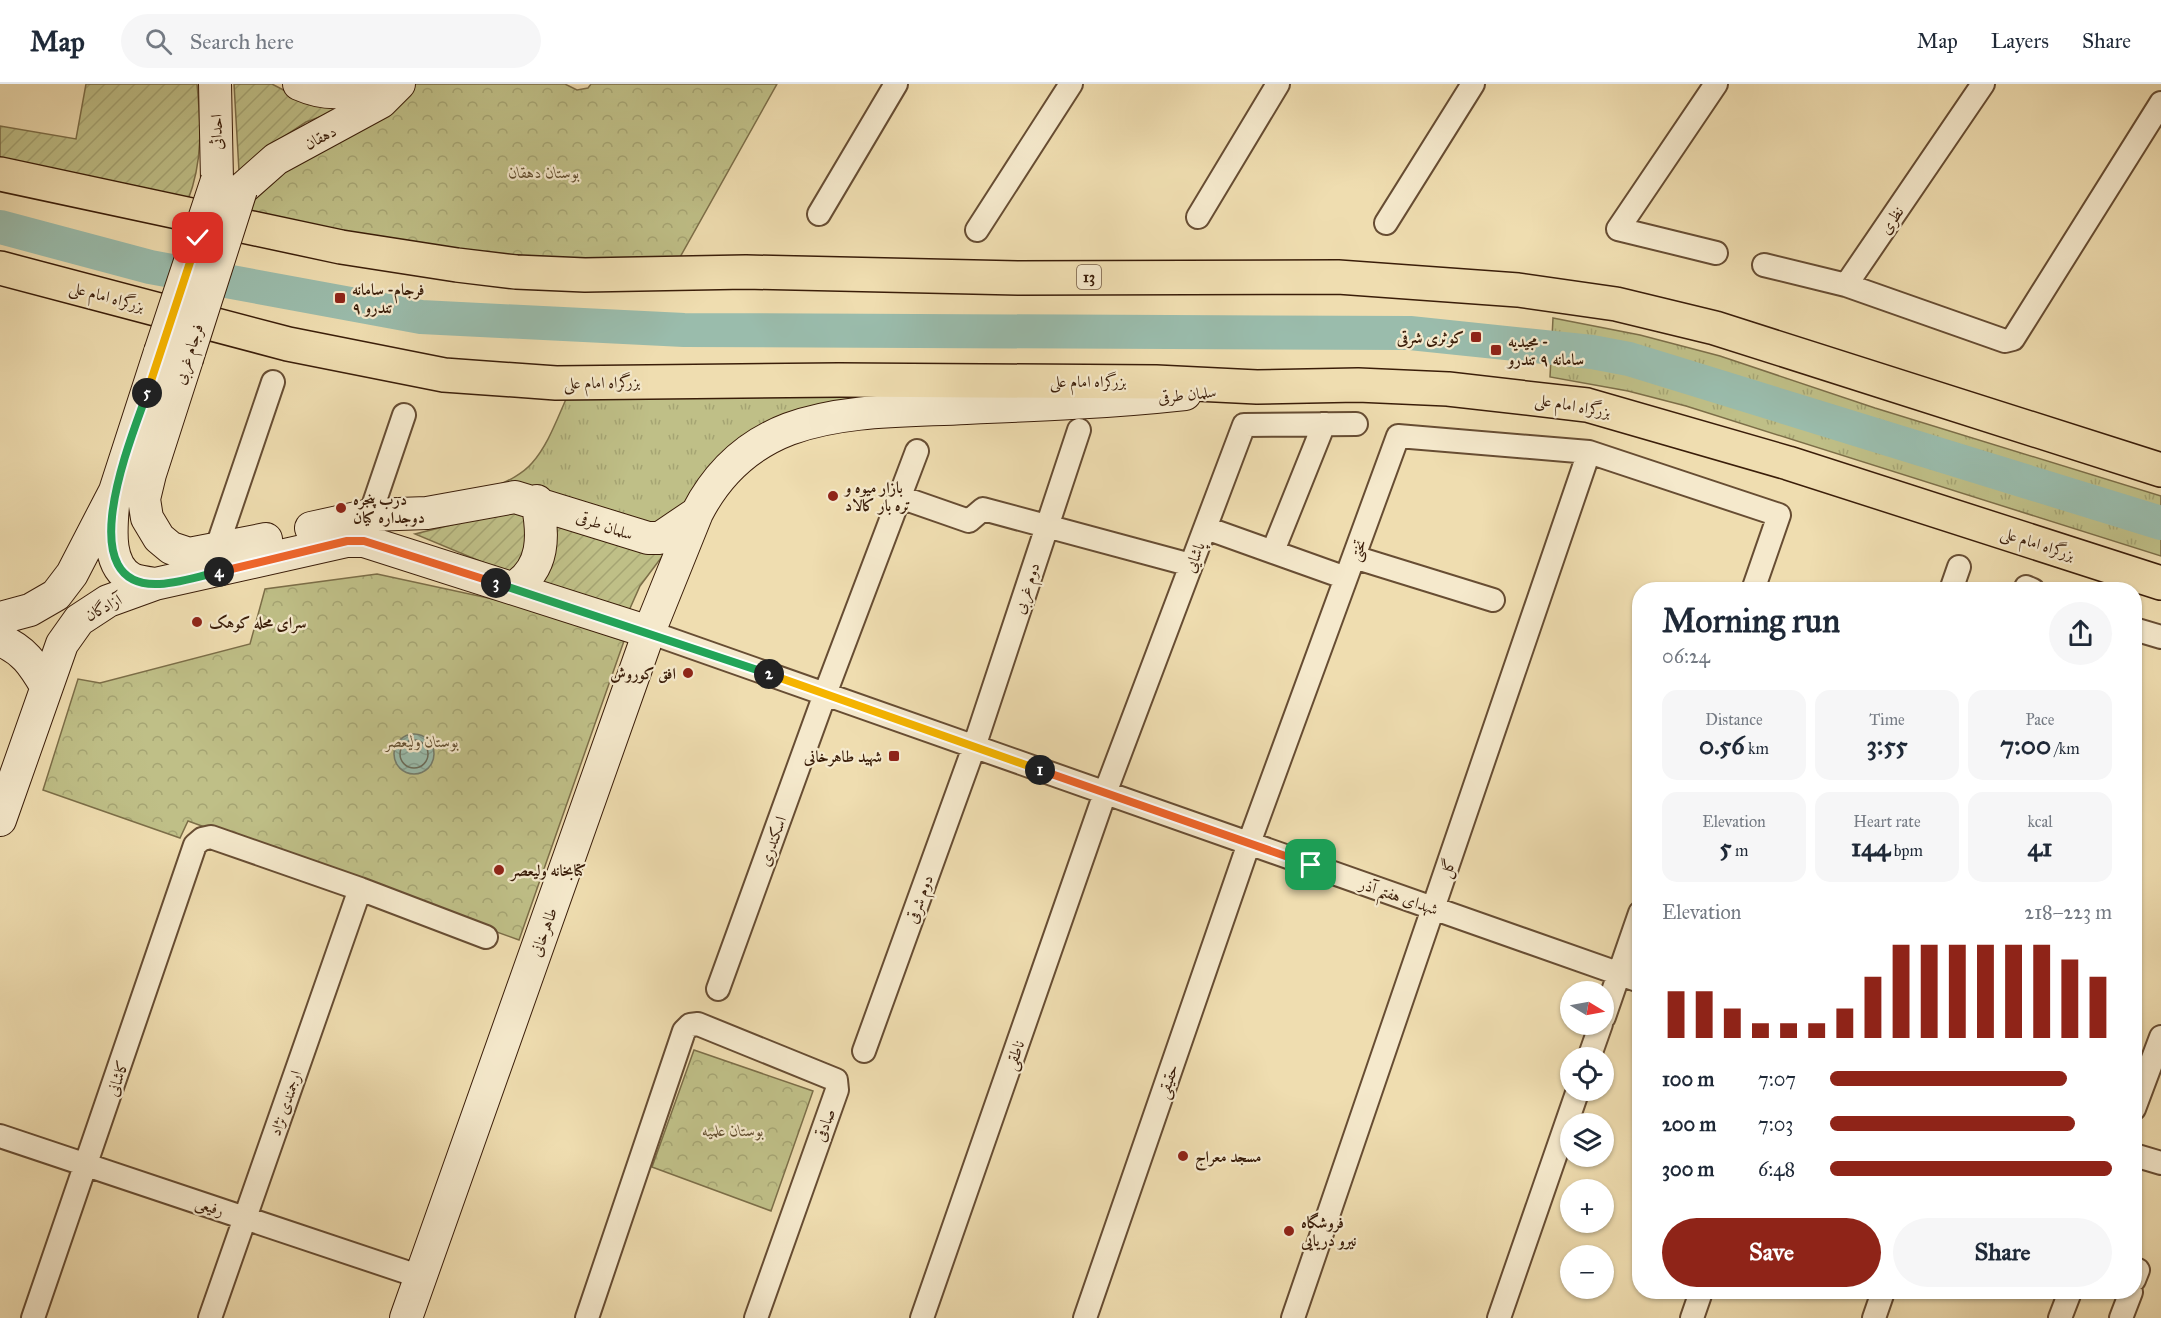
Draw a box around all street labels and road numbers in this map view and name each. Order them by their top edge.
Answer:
street label: احداثی [207,114,226,150]
street label: دهقان [301,121,339,153]
street label: نظری [1875,203,1908,238]
road number: 13 [1077,265,1101,289]
street label: بزرگراه امام علی [66,276,147,320]
street label: فرجام غربی [170,321,212,388]
street label: بزرگراه امام علی [564,371,641,398]
street label: بزرگراه امام علی [1050,371,1126,396]
street label: سلمان طرقی [1157,382,1217,408]
street label: بزرگراه امام علی [1533,389,1613,426]
street label: سلمان طرقی [574,507,636,545]
street label: بزرگراه امام علی [1997,522,2078,569]
street label: تختی [1345,537,1372,564]
street label: پاشایی [1180,538,1211,576]
street label: دوم غربی [1009,560,1048,618]
street label: آزادگان [82,589,126,625]
street label: اسکندری [755,813,790,869]
street label: گل [1435,856,1461,881]
street label: دوم شرقی [902,872,942,928]
street label: شهدای هفتم آذر [1353,873,1441,925]
street label: طاهرخانی [526,905,562,960]
street label: ناطقی [1001,1038,1030,1073]
street label: کاشانی [102,1058,132,1099]
street label: حقیقی [1153,1062,1184,1101]
street label: ارجمندی نژاد [265,1068,306,1138]
street label: صادقی [810,1106,839,1144]
street label: رفیعی [192,1193,227,1222]

